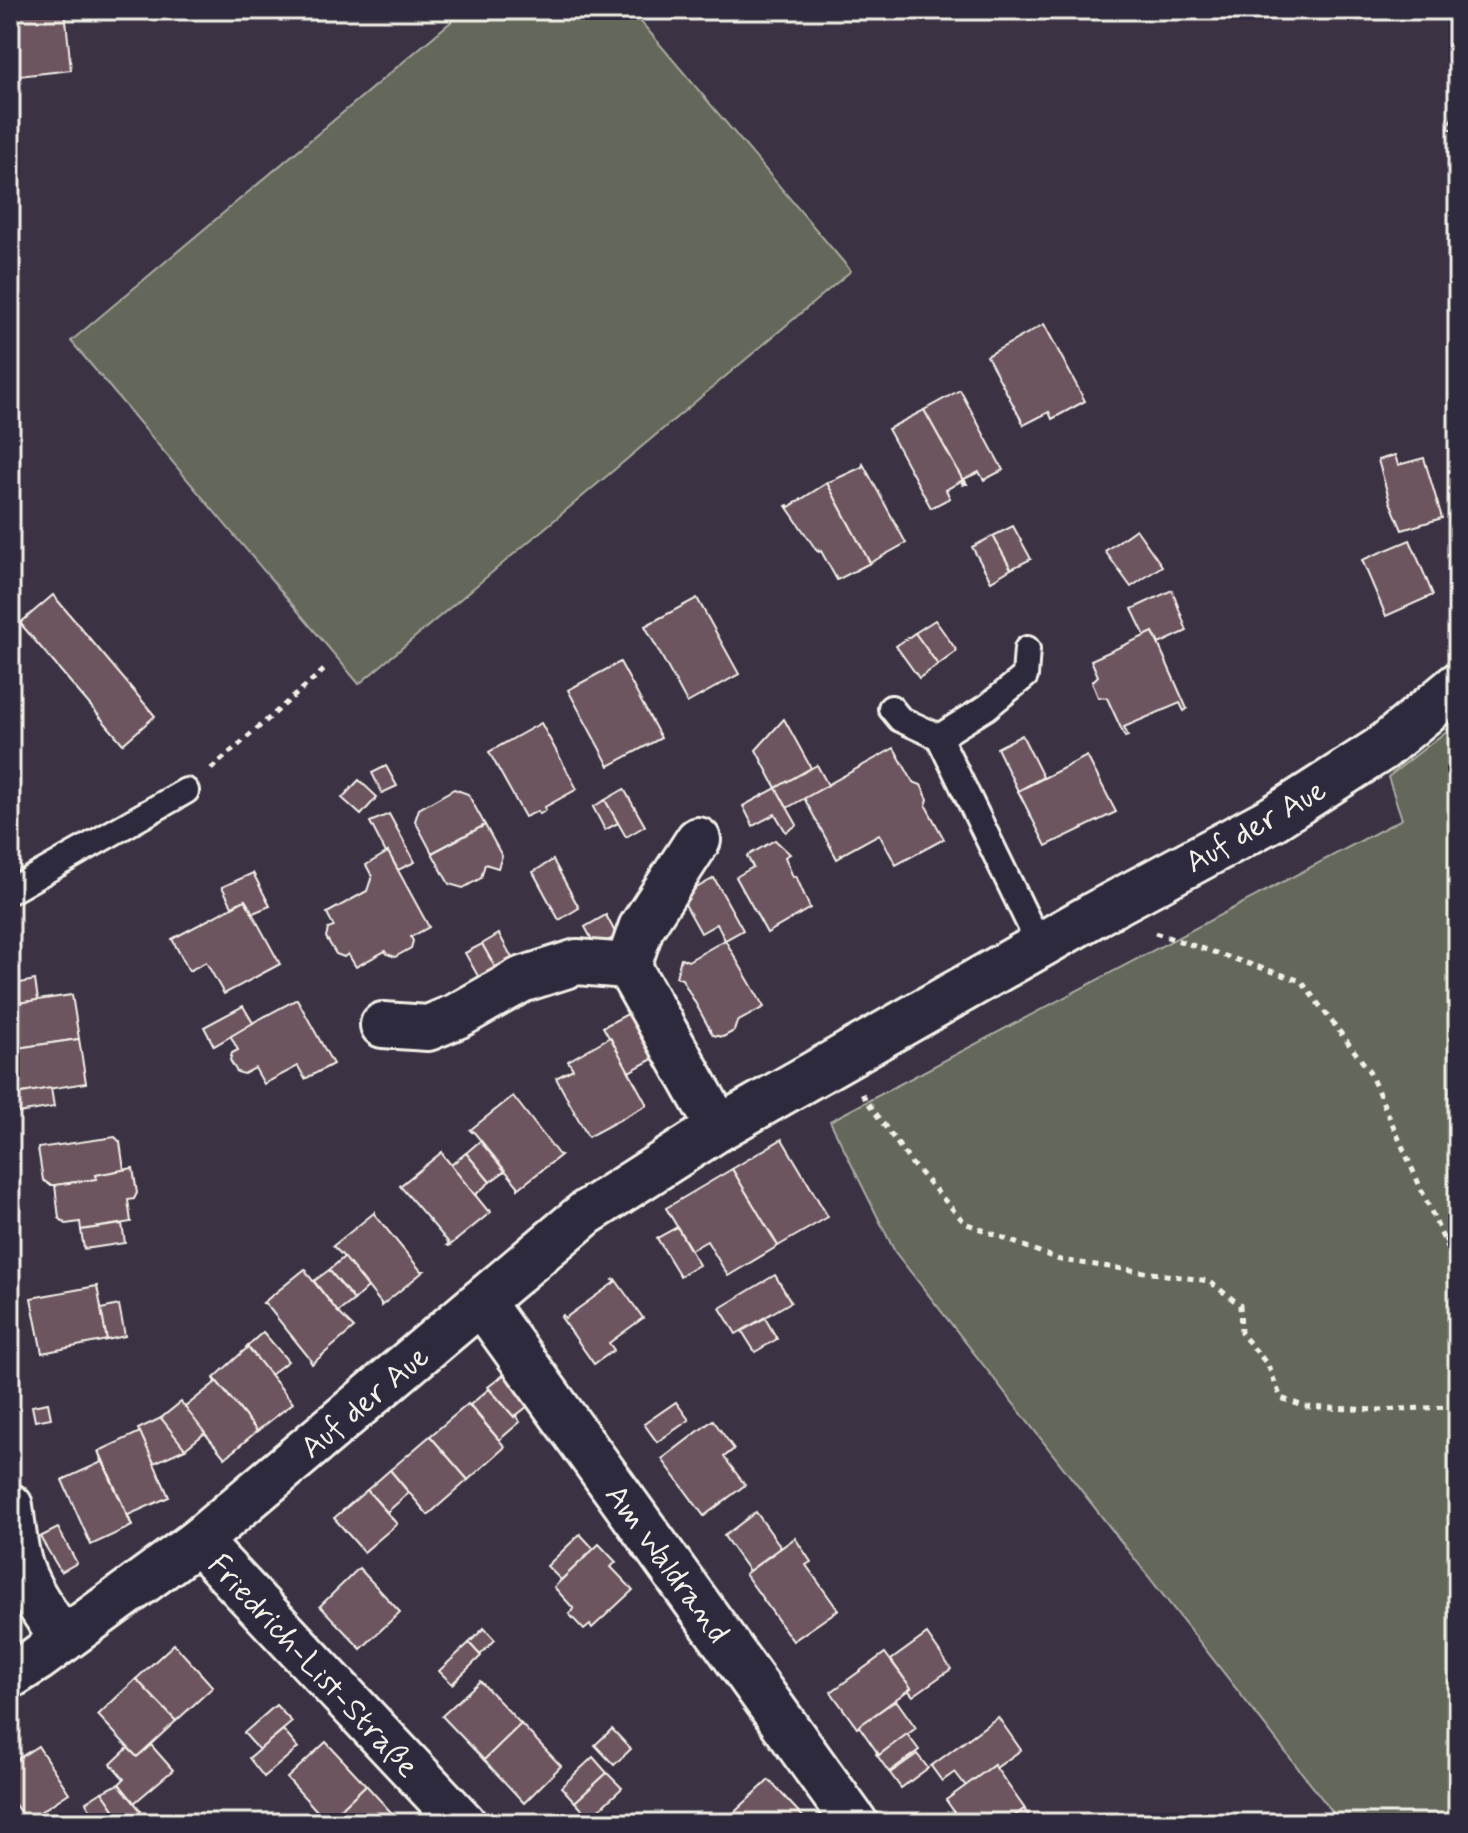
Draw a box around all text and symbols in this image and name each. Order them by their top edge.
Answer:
street label: Auf der Aue [1178,769,1334,884]
street label: Auf der Aue [292,1336,439,1469]
street label: Am Waldrand [594,1476,738,1652]
street label: Friedrich-List-Straße [198,1545,427,1787]

